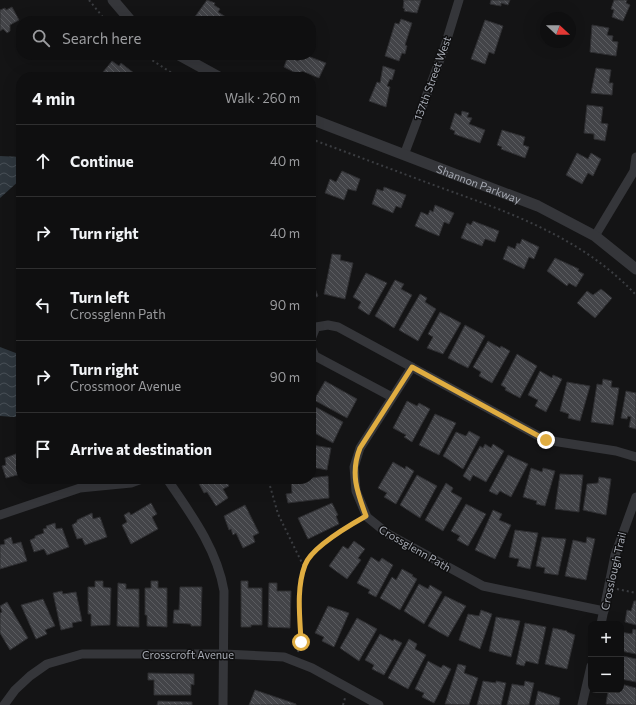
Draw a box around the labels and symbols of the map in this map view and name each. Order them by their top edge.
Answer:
north arrow [540,12,576,48]
street label: 137th Street West [411,34,453,122]
street label: Shannon Parkway [435,161,523,206]
route end [537,431,555,449]
street label: Crossglenn Path [377,522,453,574]
street label: Crosslough Trail [598,531,628,611]
route start [292,633,310,651]
street label: Crosscroft Avenue [142,648,234,661]

